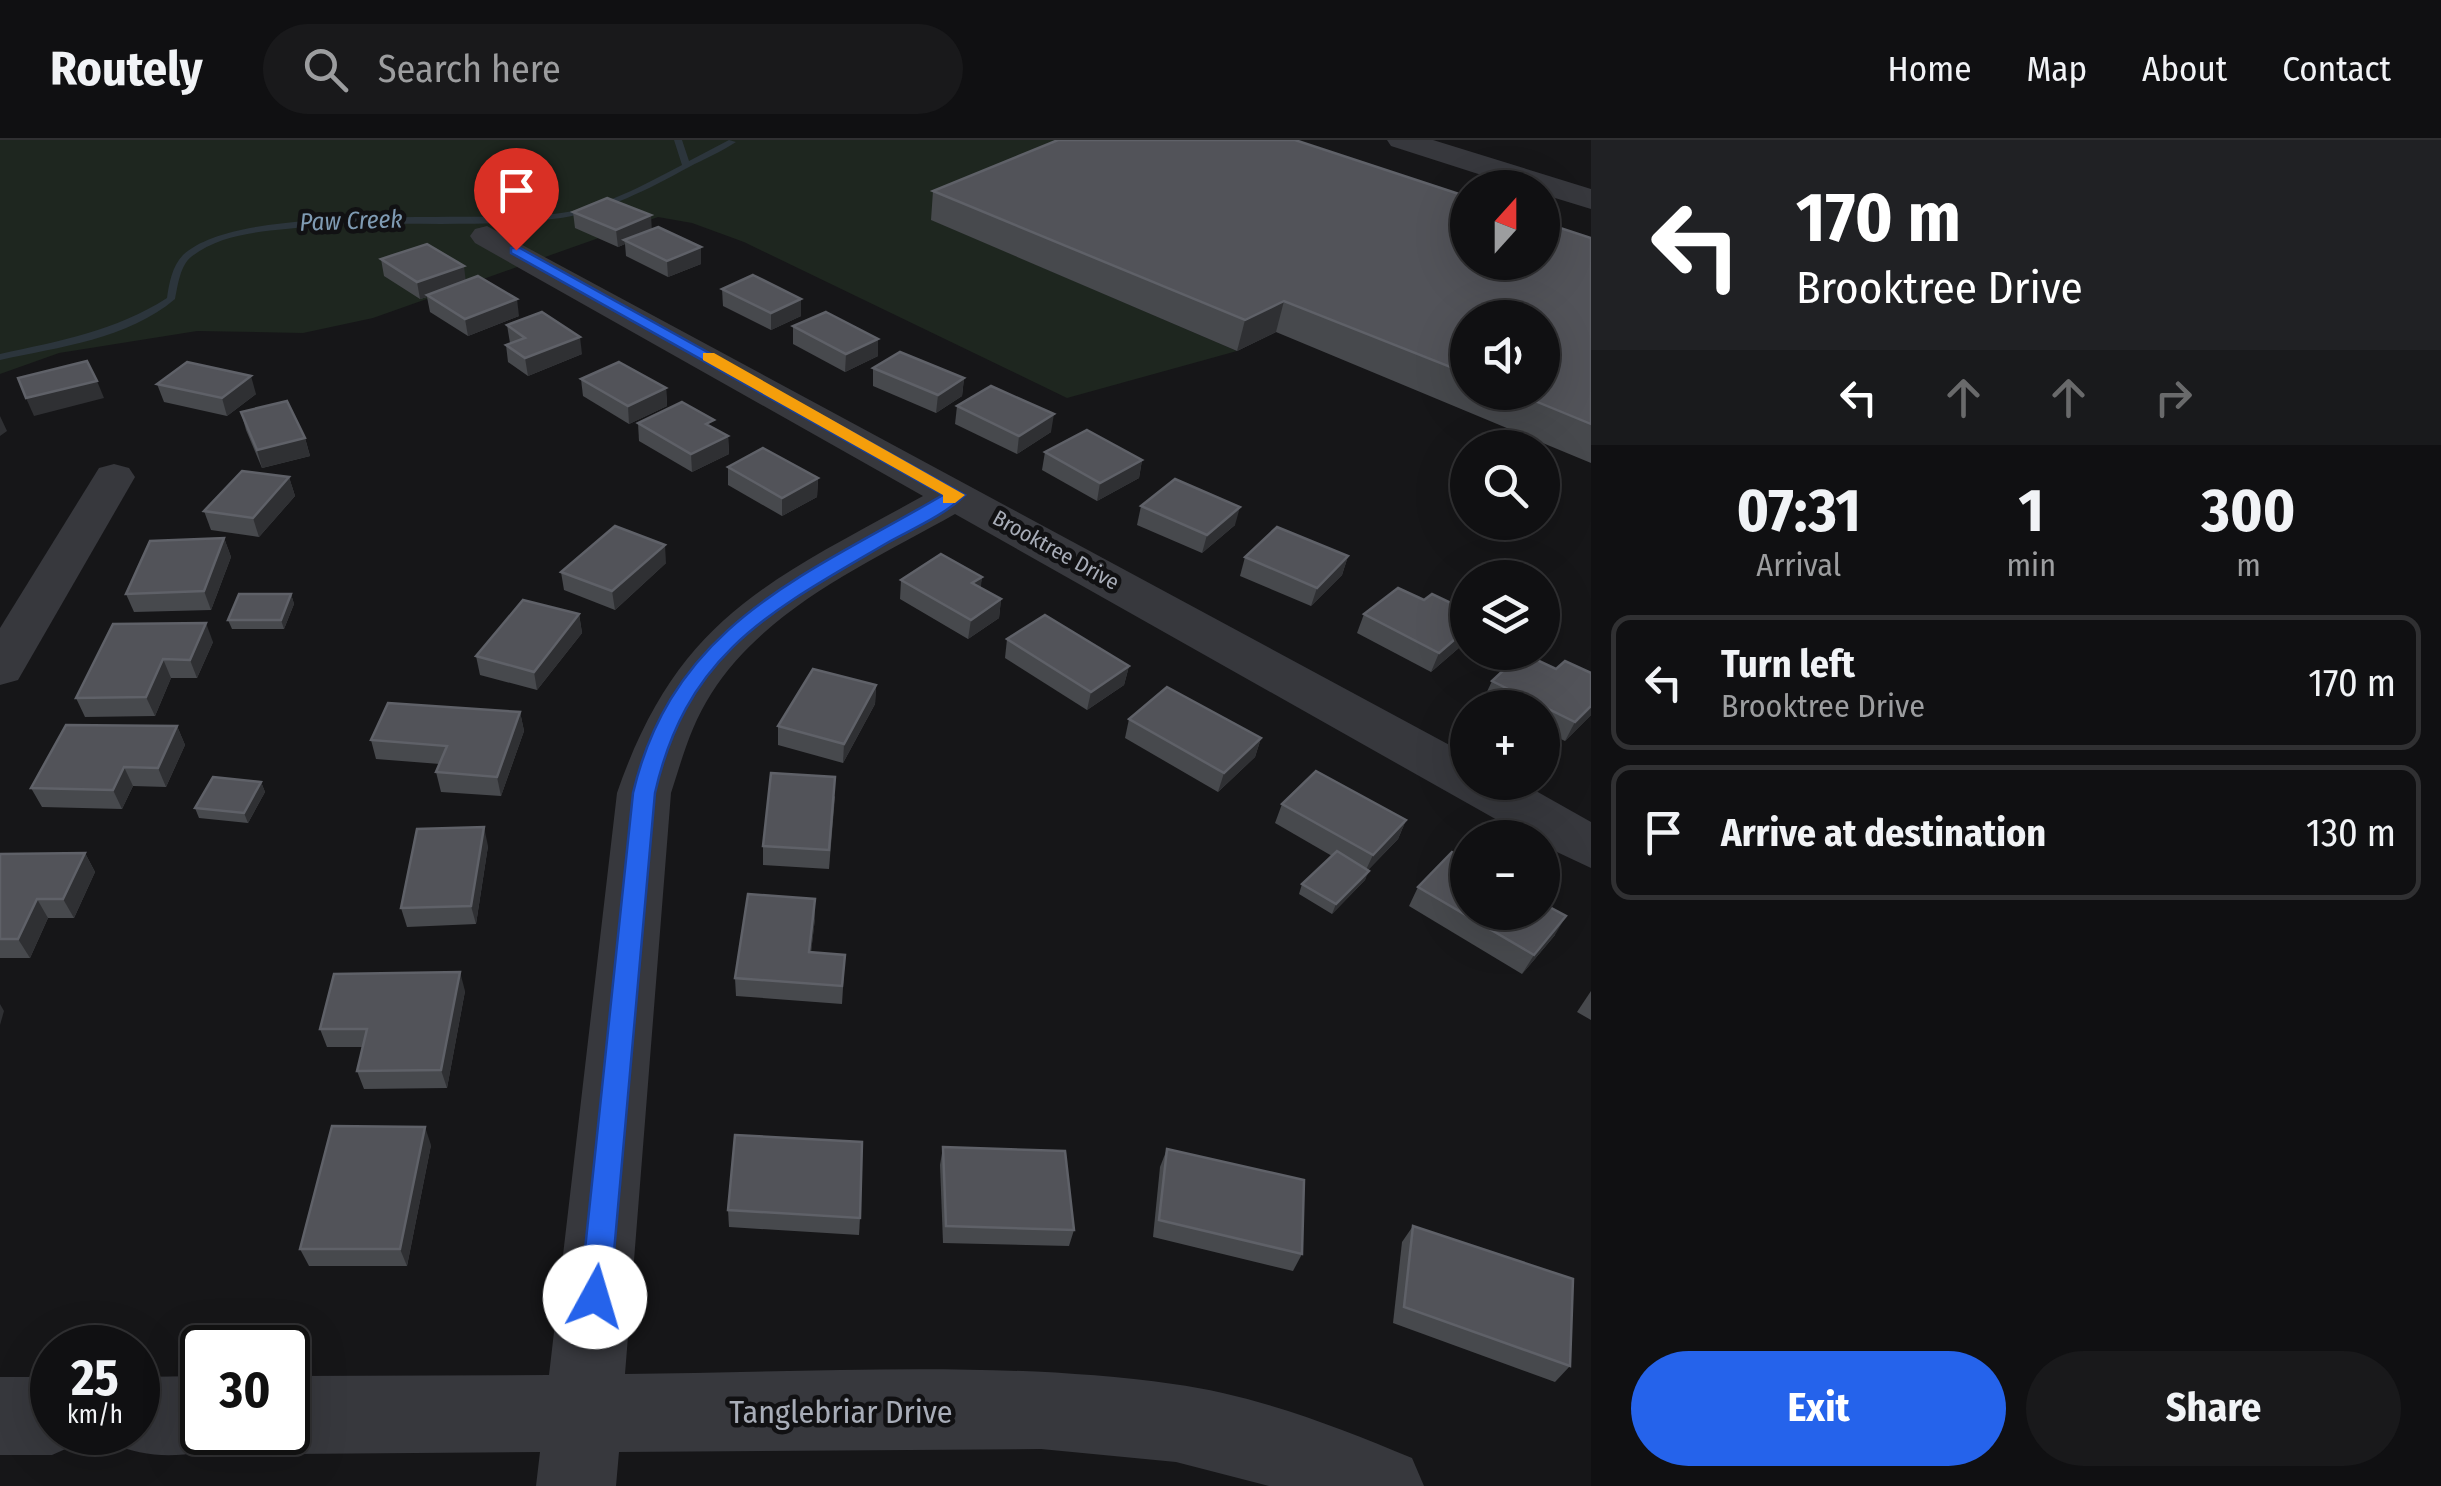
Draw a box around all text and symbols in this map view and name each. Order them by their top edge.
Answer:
search box [263,24,963,114]
text: Routely [50,40,203,98]
icon: search [298,42,353,97]
text: Search here [378,46,561,92]
text: Home [1888,48,1971,90]
text: Map [2026,48,2087,90]
text: About [2142,48,2227,90]
text: Contact [2282,48,2391,90]
pin [474,148,559,251]
icon: arrive [489,163,544,218]
north arrow [1450,170,1560,280]
map controls [1450,170,1560,930]
text: 170 m [1796,176,1961,260]
icon: left [1631,180,1761,310]
water label: Paw Creek [299,204,403,238]
text: Brooktree Drive [1796,261,2083,315]
button: sound [1450,300,1560,410]
icon: left [1831,370,1886,425]
icon: ahead [1936,370,1991,425]
icon: ahead [2041,370,2096,425]
icon: right [2146,370,2201,425]
button: search [1450,430,1560,540]
text: 07:31 [1737,475,1861,547]
text: 1 [2019,475,2044,547]
text: 300 [2202,475,2295,547]
street label: Brooktree Drive [988,504,1124,596]
text: Arrival [1756,546,1841,584]
text: min [2007,546,2056,584]
text: m [2236,546,2261,584]
button: layers [1450,560,1560,670]
text: Turn left [1721,641,1855,687]
icon: left [1636,655,1691,710]
text: 170 m [2308,660,2396,706]
text: Brooktree Drive [1721,687,1925,725]
button: + [1450,690,1560,800]
icon: arrive [1636,805,1691,860]
text: Arrive at destination [1721,810,2046,856]
text: 130 m [2306,810,2396,856]
button: − [1450,820,1560,930]
position arrow [543,1245,647,1349]
speed limit sign: 30 [180,1325,310,1455]
text: 25 [71,1348,119,1408]
button: Exit [1631,1351,2006,1466]
button: Share [2026,1351,2401,1466]
street label: Tanglebriar Drive [729,1393,953,1431]
text: km/h [67,1400,123,1430]

